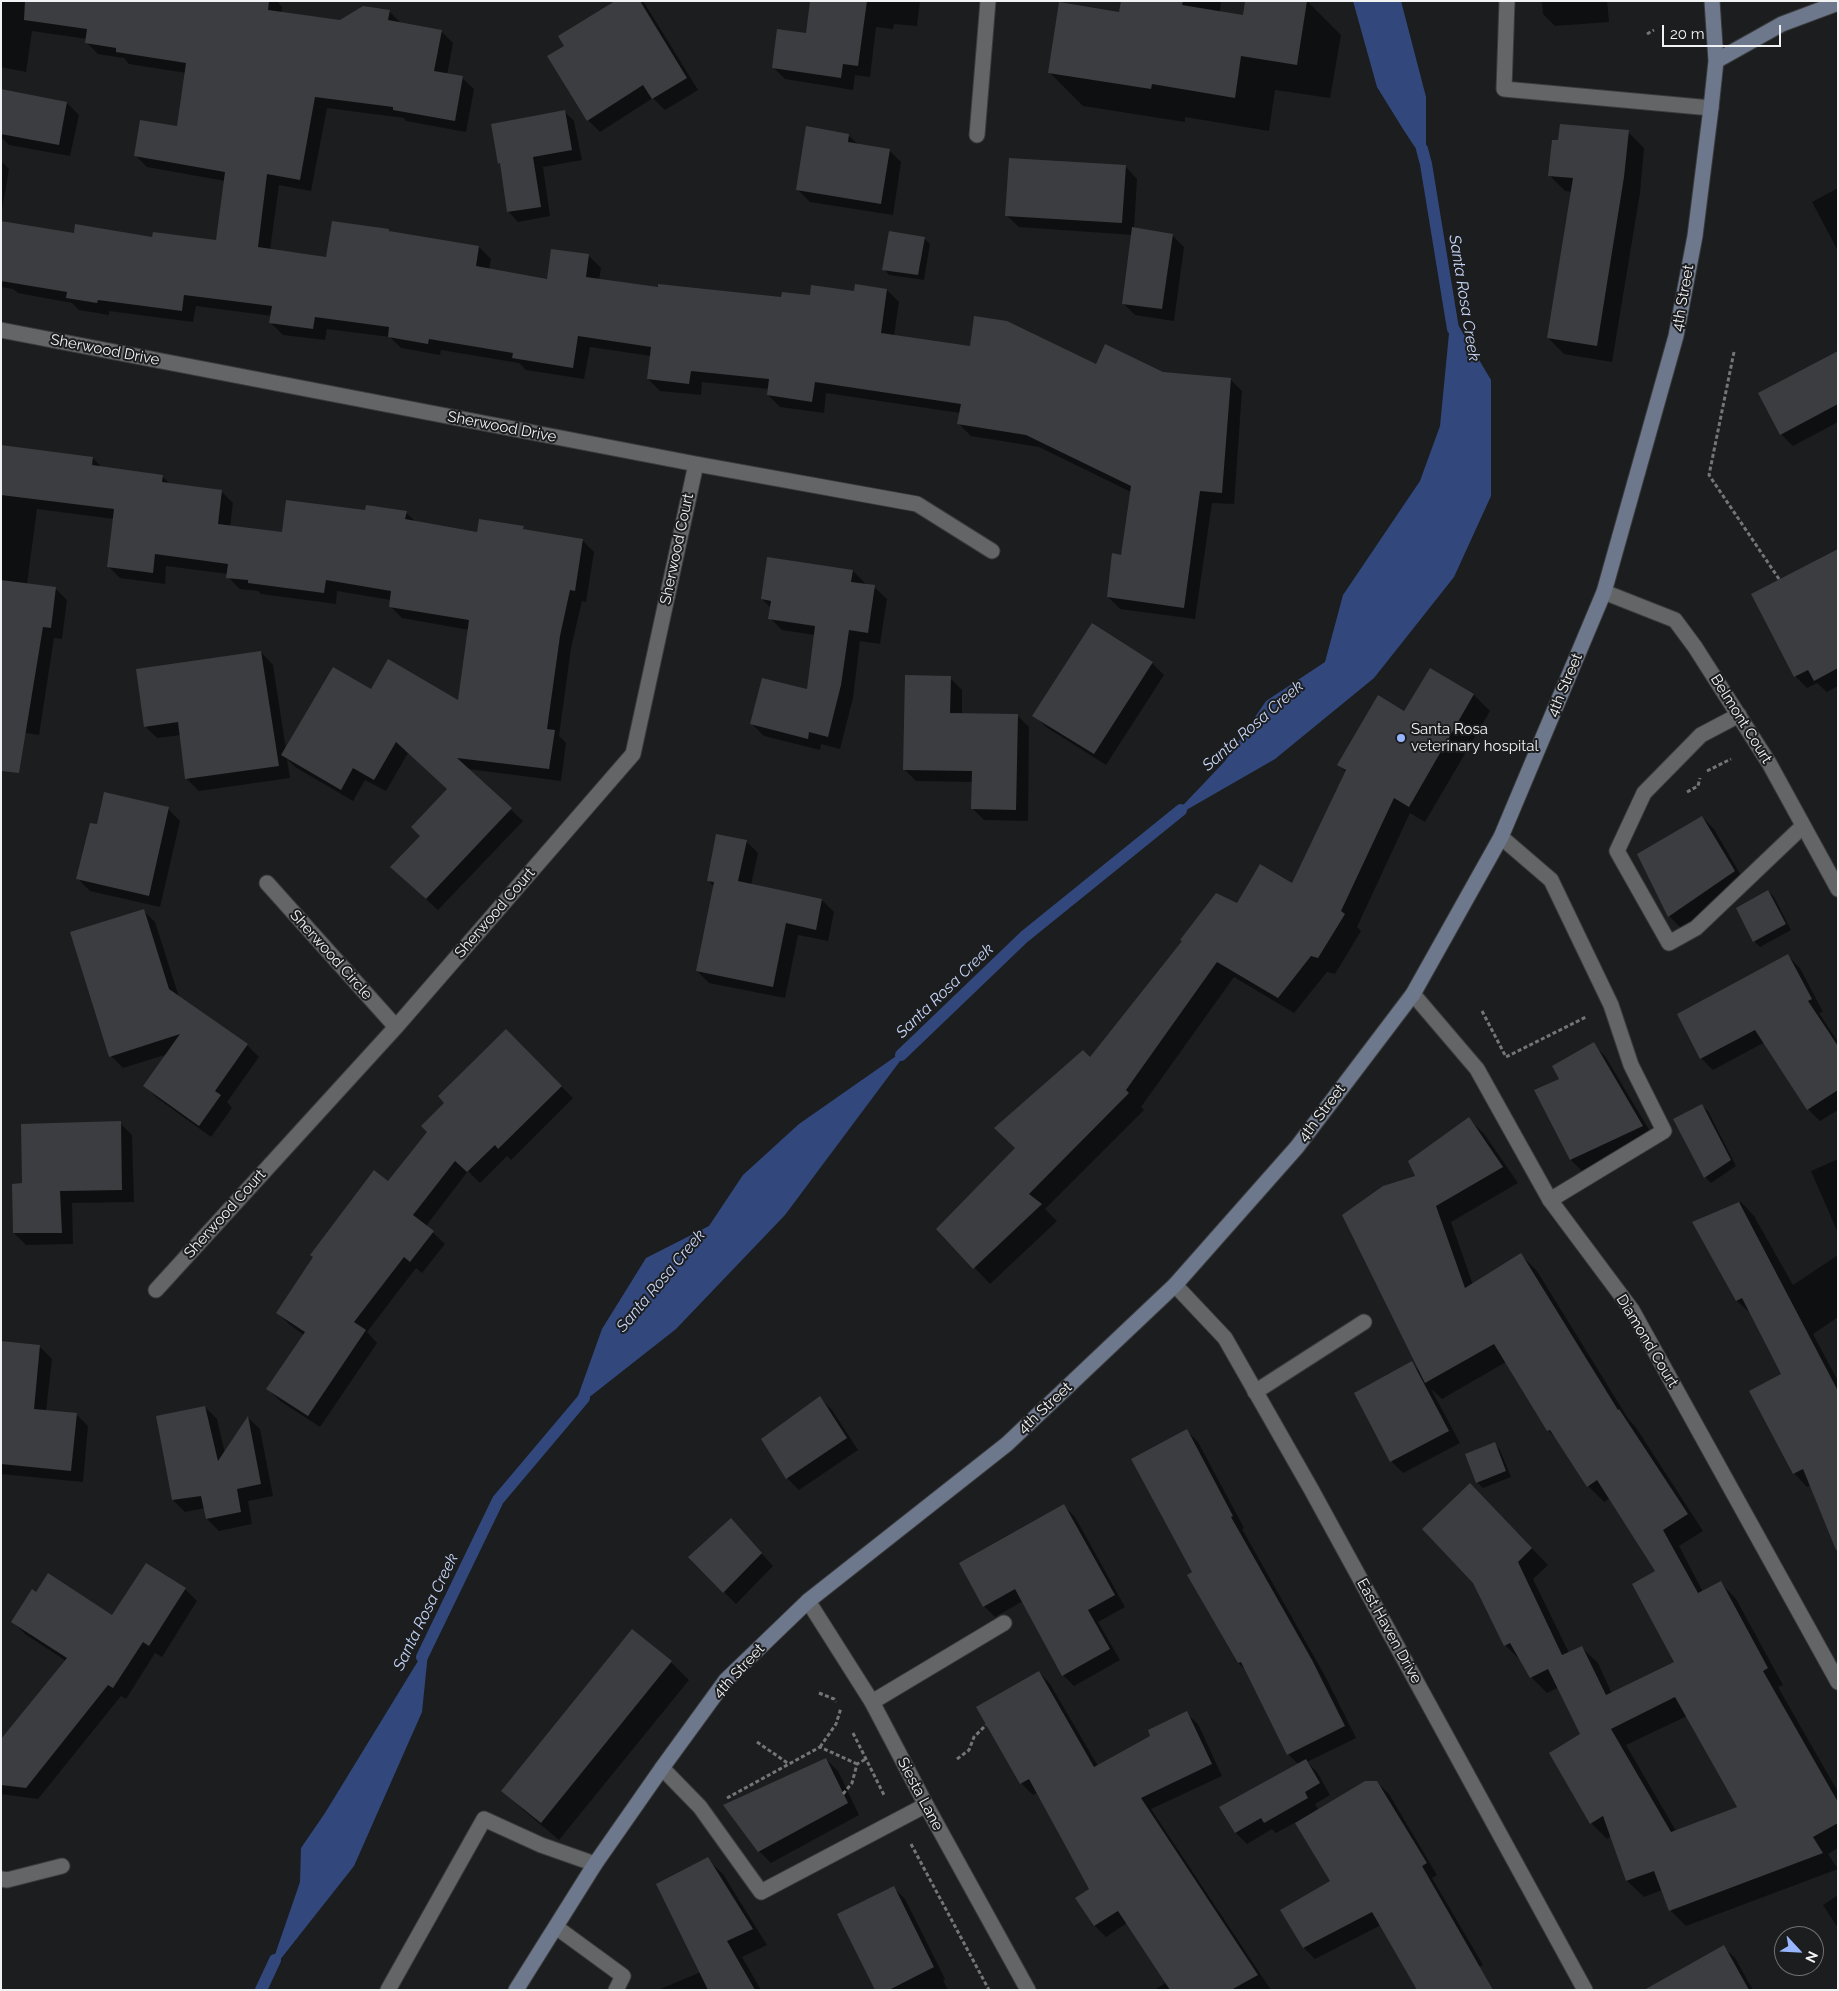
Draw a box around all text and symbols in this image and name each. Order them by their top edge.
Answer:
scale bar [1664,15,1783,47]
text: 20 m [1670,25,1705,43]
water label: Santa Rosa Creek [1445,233,1483,363]
street label: 4th Street [1668,263,1698,333]
street label: Sherwood Drive [49,331,161,369]
street label: Sherwood Drive [446,408,558,446]
street label: Sherwood Court [656,492,698,606]
street label: 4th Street [1544,650,1586,720]
street label: Belmont Court [1706,671,1776,767]
water label: Santa Rosa Creek [1198,677,1308,775]
place label: Santa Rosa veterinary hospital [1411,720,1539,755]
marker: Santa Rosa veterinary hospital [1395,732,1407,744]
street label: Sherwood Court [451,864,539,962]
street label: Sherwood Circle [286,906,376,1004]
water label: Santa Rosa Creek [892,940,998,1042]
street label: 4th Street [1295,1081,1349,1145]
street label: Sherwood Court [180,1166,270,1262]
water label: Santa Rosa Creek [613,1226,709,1336]
street label: Diamond Court [1612,1291,1682,1391]
street label: 4th Street [1014,1378,1076,1438]
water label: Santa Rosa Creek [389,1550,463,1674]
street label: East Haven Drive [1353,1575,1425,1687]
street label: 4th Street [709,1640,769,1702]
street label: Siesta Lane [893,1754,947,1834]
north arrow [1774,1926,1824,1976]
text: N [1802,1949,1821,1965]

